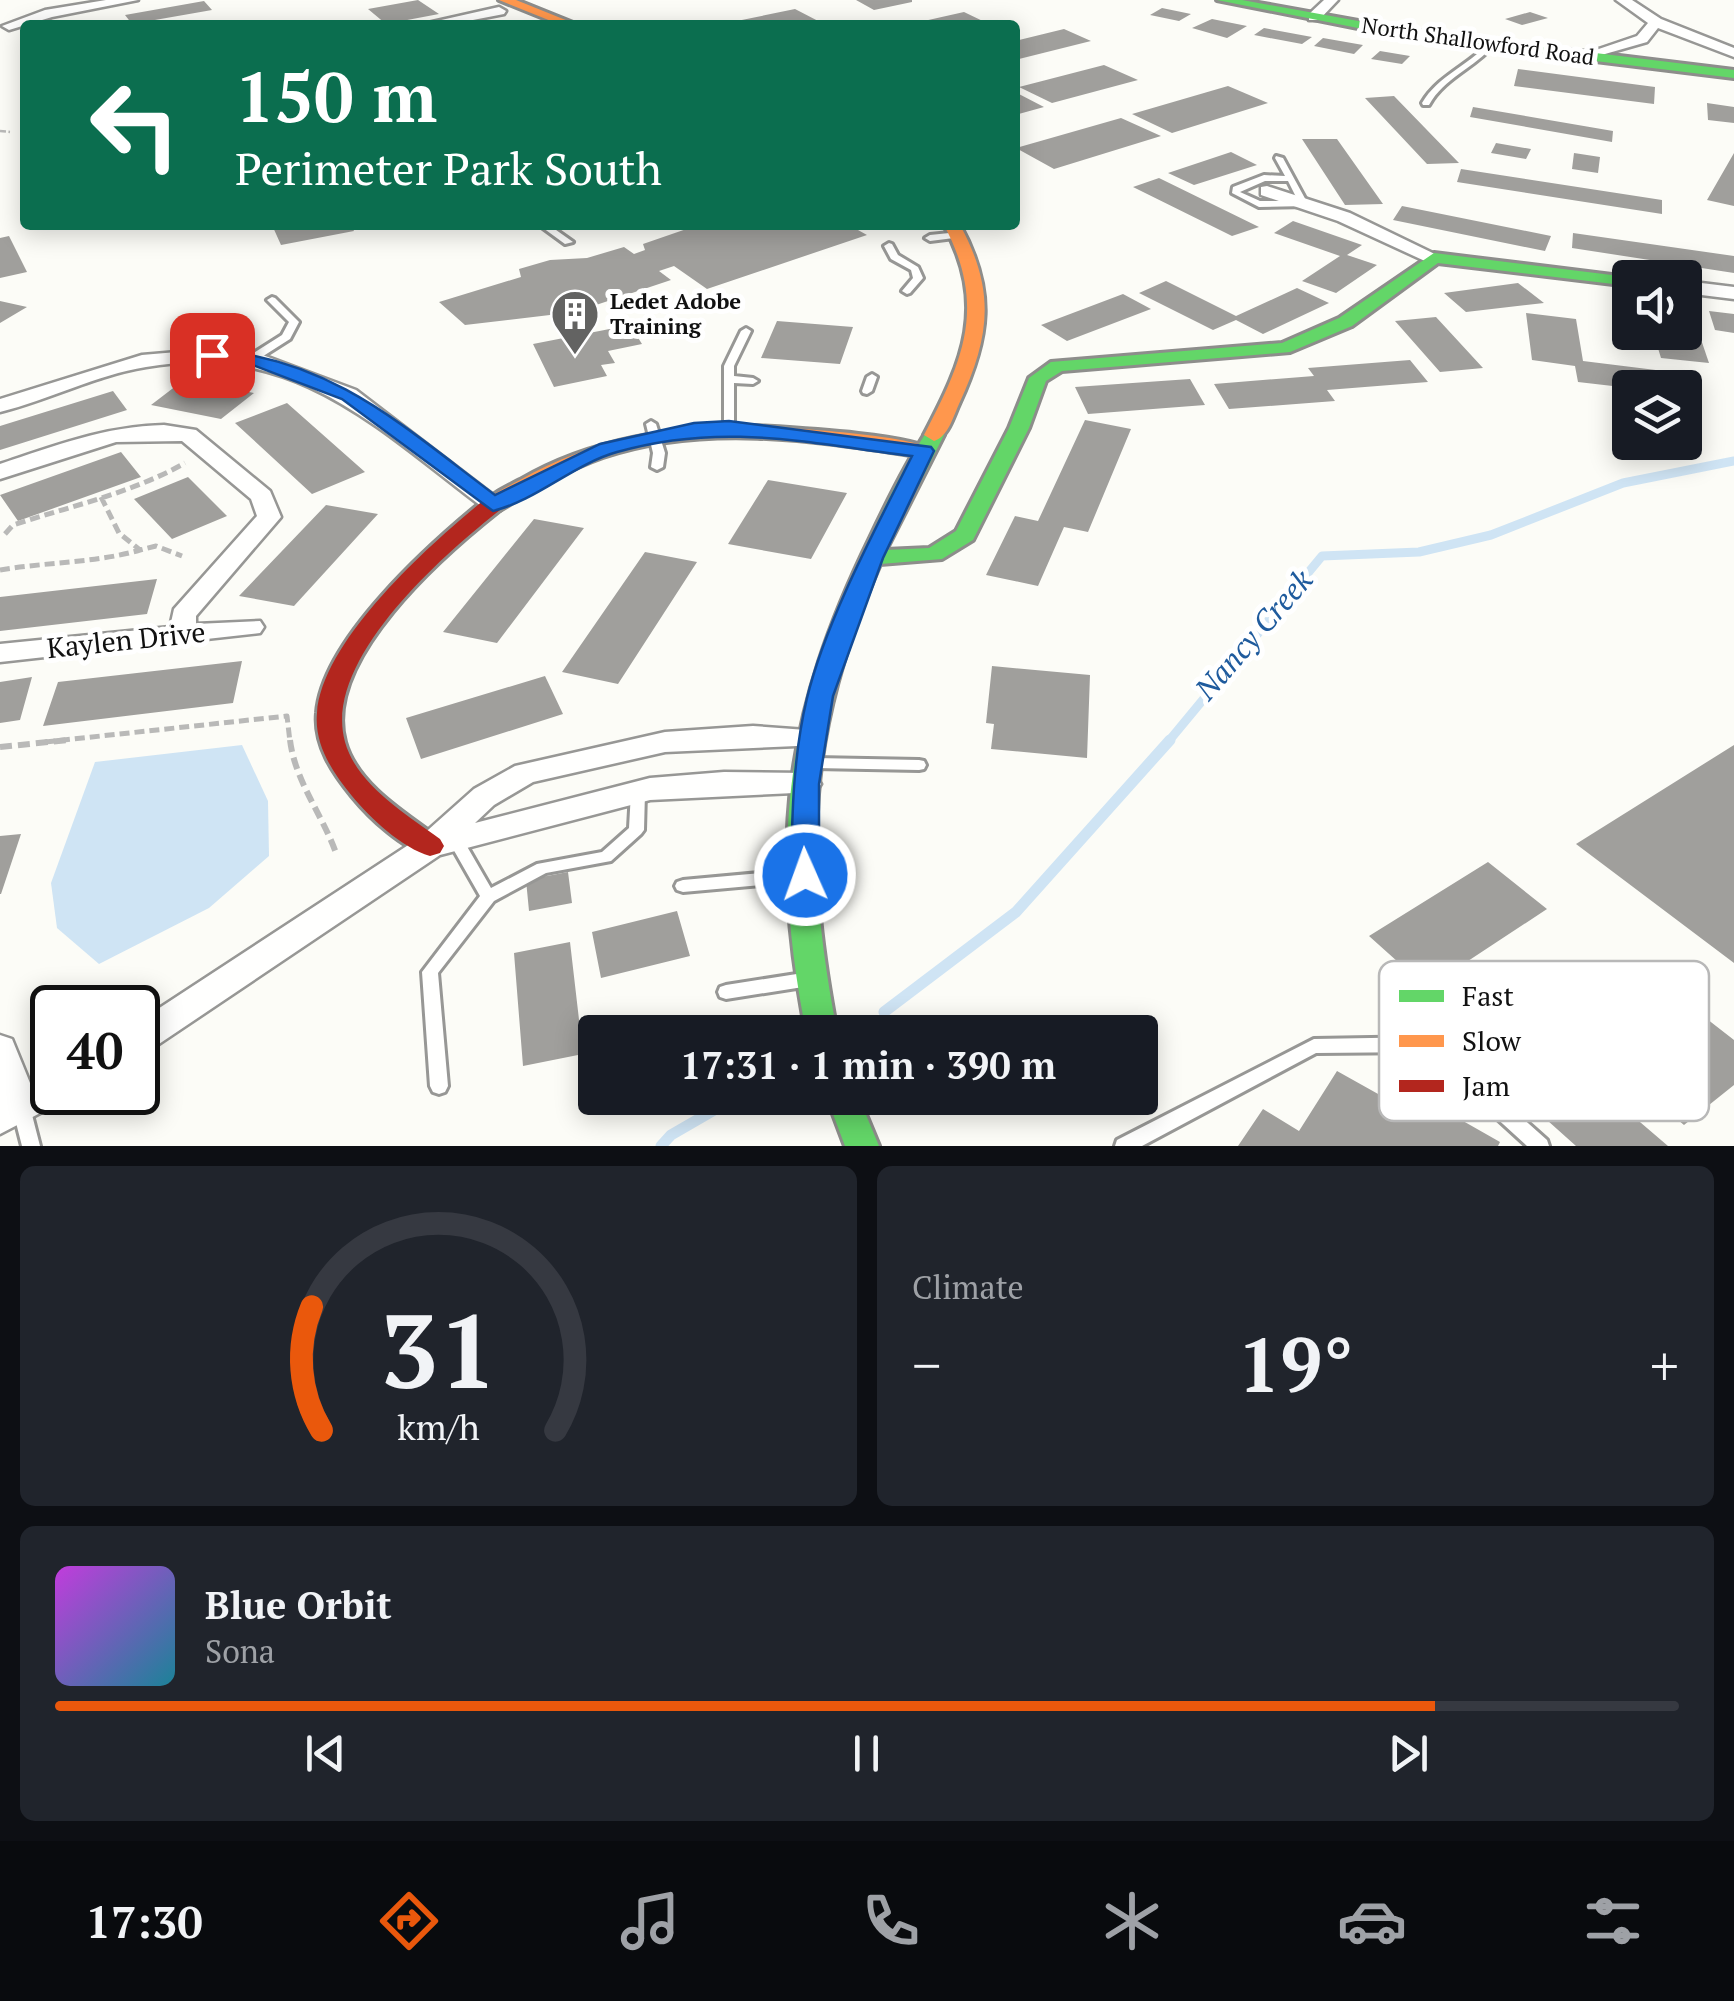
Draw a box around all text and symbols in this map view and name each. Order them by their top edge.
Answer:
street label: North Shallowford Road [1360,10,1596,71]
text: 150 m [235,49,437,142]
icon: left [70,60,200,190]
text: Perimeter Park South [235,138,662,198]
map controls [1612,260,1702,460]
button: sound [1612,260,1702,350]
place label: Ledet Adobe Training [610,286,741,340]
building icon: Ledet Adobe Training [549,288,601,356]
pin [170,313,255,398]
icon: arrive [185,328,240,383]
button: layers [1612,370,1702,460]
water label: Nancy Creek [1185,560,1321,709]
street label: Kaylen Drive [45,613,207,666]
position arrow [753,823,857,927]
legend [1379,961,1709,1121]
text: Fast [1462,977,1514,1014]
speed limit sign: 40 [30,985,160,1115]
text: Slow [1462,1022,1522,1059]
text: 17:31 · 1 min · 390 m [680,1040,1056,1090]
text: Jam [1462,1067,1510,1104]
text: Climate [912,1266,1024,1308]
text: 31 [380,1280,497,1418]
text: 19° [1238,1314,1353,1413]
text: − [912,1328,941,1401]
text: + [1650,1328,1679,1401]
text: km/h [397,1403,480,1450]
text: Blue Orbit [205,1580,392,1630]
text: Sona [205,1630,275,1672]
icon: previous [298,1726,353,1781]
icon: pause [839,1726,894,1781]
icon: next [1381,1726,1436,1781]
icon: directions [374,1886,444,1956]
icon: music [615,1886,685,1956]
icon: phone [856,1886,926,1956]
icon: climate [1097,1886,1167,1956]
icon: car [1337,1886,1407,1956]
icon: filters [1578,1886,1648,1956]
text: 17:30 [85,1891,203,1951]

